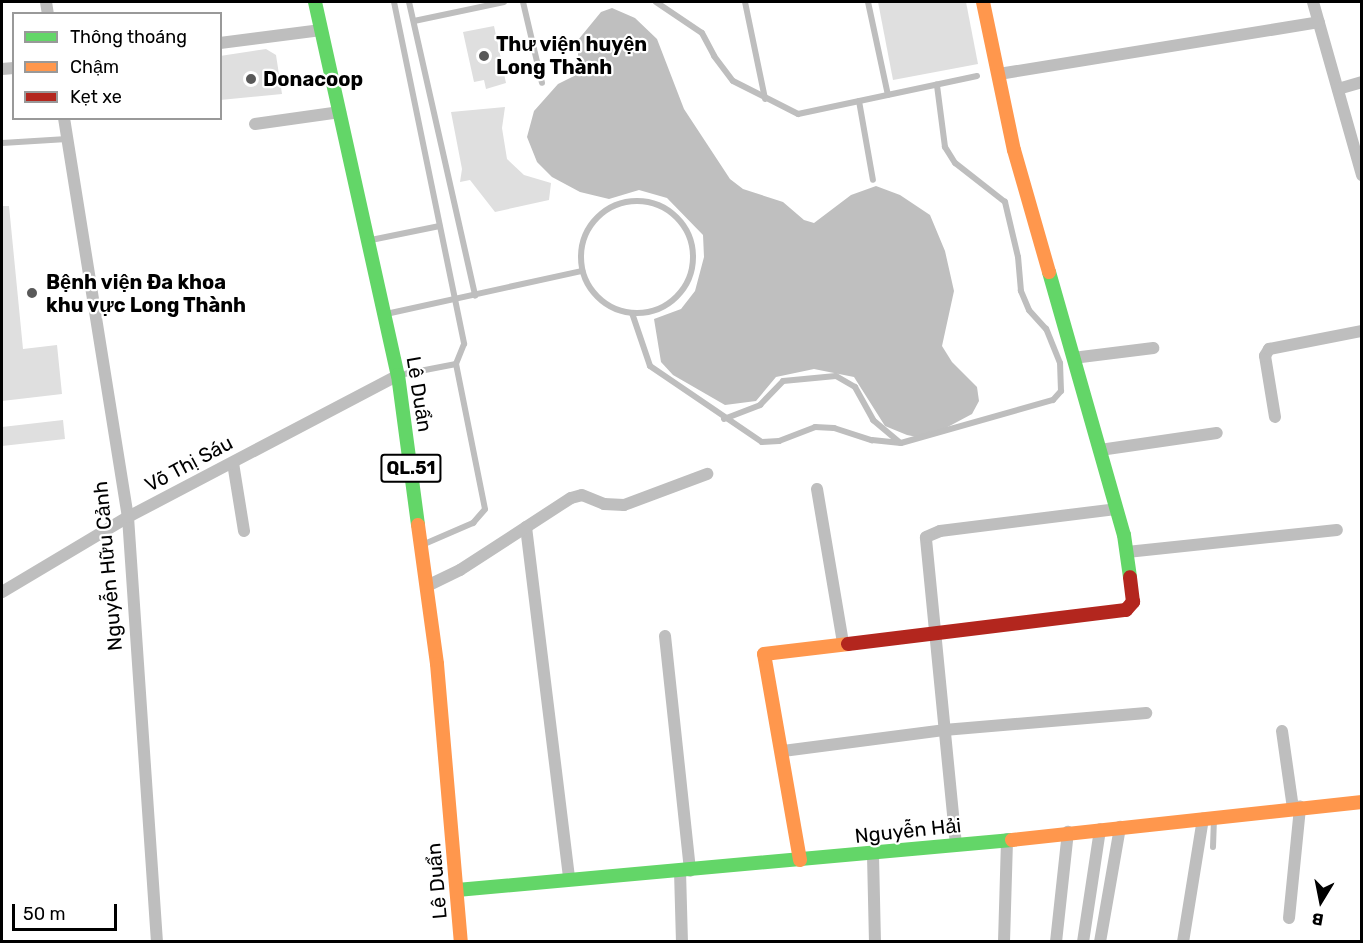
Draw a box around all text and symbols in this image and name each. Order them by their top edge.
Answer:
legend [12,12,222,120]
text: Thông thoáng [70,26,187,48]
place label: Thư viện huyện Long Thành [496,33,648,80]
marker: Thư viện huyện Long Thành [477,49,491,63]
text: Chậm [70,56,119,78]
place label: Donacoop [263,67,363,91]
marker: Donacoop [244,72,258,86]
text: Kẹt xe [70,86,122,108]
place label: Bệnh viện Đa khoa khu vực Long Thành [46,270,247,317]
marker: Bệnh viện Đa khoa khu vực Long Thành [23,284,41,302]
street label: Lê Duẩn [401,354,437,434]
street label: Võ Thị Sáu [141,431,237,497]
road number: QL.51 [380,453,442,483]
street label: Nguyễn Hữu Cảnh [89,480,127,652]
street label: Nguyễn Hải [854,813,962,849]
street label: Lê Duẩn [422,842,452,920]
north arrow [1291,871,1351,931]
scale bar [15,892,120,930]
text: 50 m [23,903,66,925]
text: B [1311,909,1325,930]

